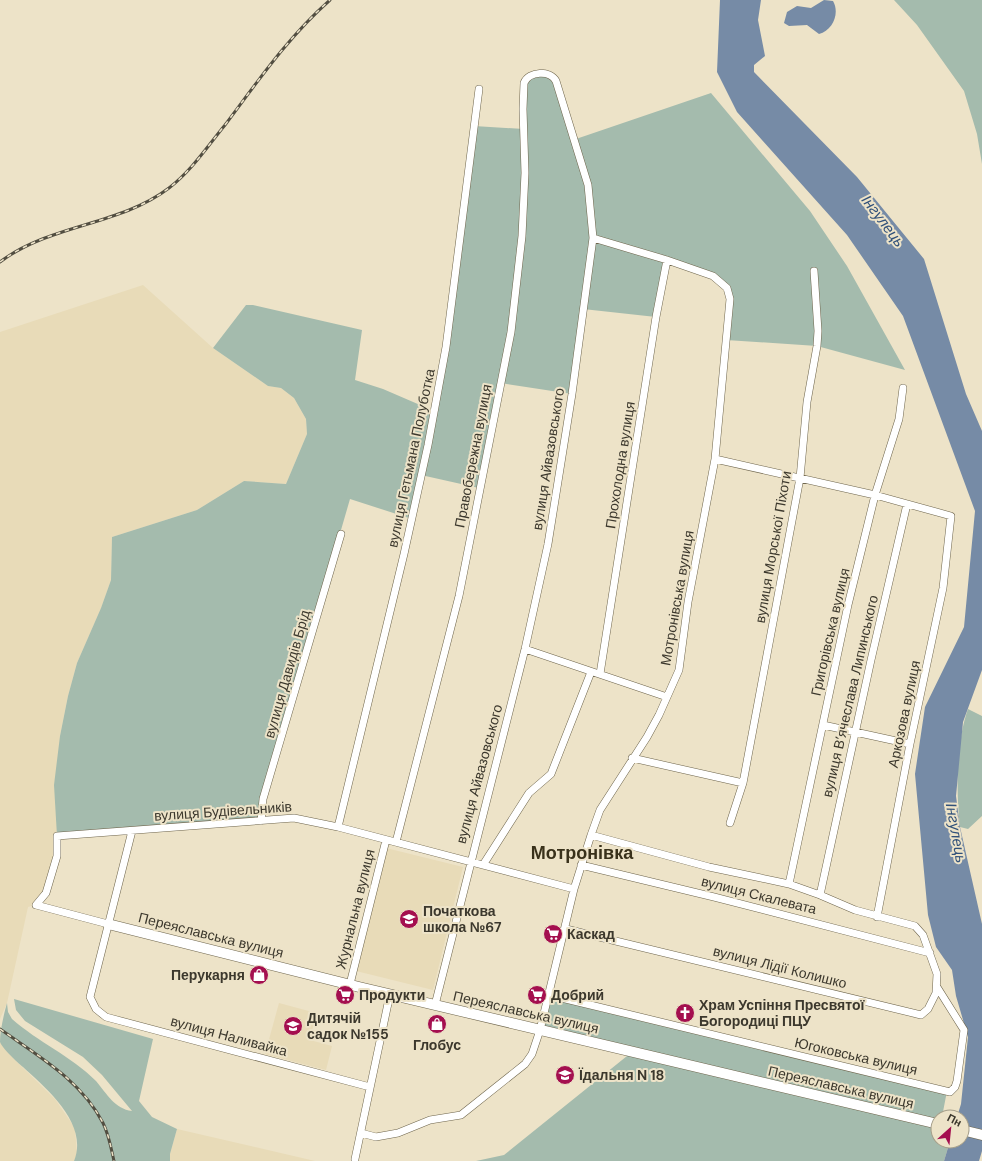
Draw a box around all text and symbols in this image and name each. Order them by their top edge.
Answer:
water label: Інгулець [857,191,909,251]
street label: вулиця Гетьмана Полуботка [383,367,439,549]
street label: Правобережна вулиця [450,383,496,529]
street label: вулиця Айвазовського [528,387,568,531]
street label: Прохолодна вулиця [601,400,639,530]
street label: вулиця Морської Піхоти [751,469,795,625]
street label: Мотронівська вулиця [656,529,698,667]
street label: Григорівська вулиця [807,566,853,698]
street label: вулиця В’ячеслава Липинського [818,593,882,799]
street label: вулиця Давидів Брід [260,608,314,740]
street label: Аркозова вулиця [884,659,924,769]
street label: вулиця Айвазовського [452,702,506,846]
street label: вулиця Будівельників [153,797,293,825]
water label: Інгулець [941,802,971,865]
district label: Мотронівка [531,841,634,865]
street label: Журнальна вулиця [331,847,379,971]
street label: вулиця Скалевата [699,872,819,918]
place label: Початкова школа №67 [423,902,502,936]
street label: Переяславська вулиця [137,908,285,962]
school or university icon: Початкова школа №67 [398,908,420,930]
supermarket icon: Каскад [542,923,564,945]
place label: Каскад [567,925,615,943]
street label: вулиця Лідії Колишко [711,942,849,992]
shop icon: Перукарня [248,964,270,986]
place label: Перукарня [171,966,245,984]
supermarket icon: Продукти [334,984,356,1006]
supermarket icon: Добрий [526,984,548,1006]
place label: Продукти [359,986,425,1004]
street label: Переяславська вулиця [451,986,601,1038]
place label: Добрий [551,986,604,1004]
place label: Храм Успіння Пресвятої Богородиці ПЦУ [699,996,865,1030]
church icon: Храм Успіння Пресвятої Богородиці ПЦУ [674,1002,696,1024]
place label: Дитячій садок №155 [307,1009,389,1043]
street label: вулиця Наливайка [169,1012,290,1060]
shop icon: Глобус [426,1013,448,1035]
school or university icon: Дитячій садок №155 [282,1015,304,1037]
street label: Югоковська вулиця [793,1033,919,1079]
place label: Глобус [413,1036,461,1054]
street label: Переяславська вулиця [766,1061,916,1113]
school or university icon: Їдальня N 18 [554,1064,576,1086]
place label: Їдальня N 18 [578,1066,665,1084]
north arrow [930,1109,970,1149]
text: Пн [945,1111,964,1130]

